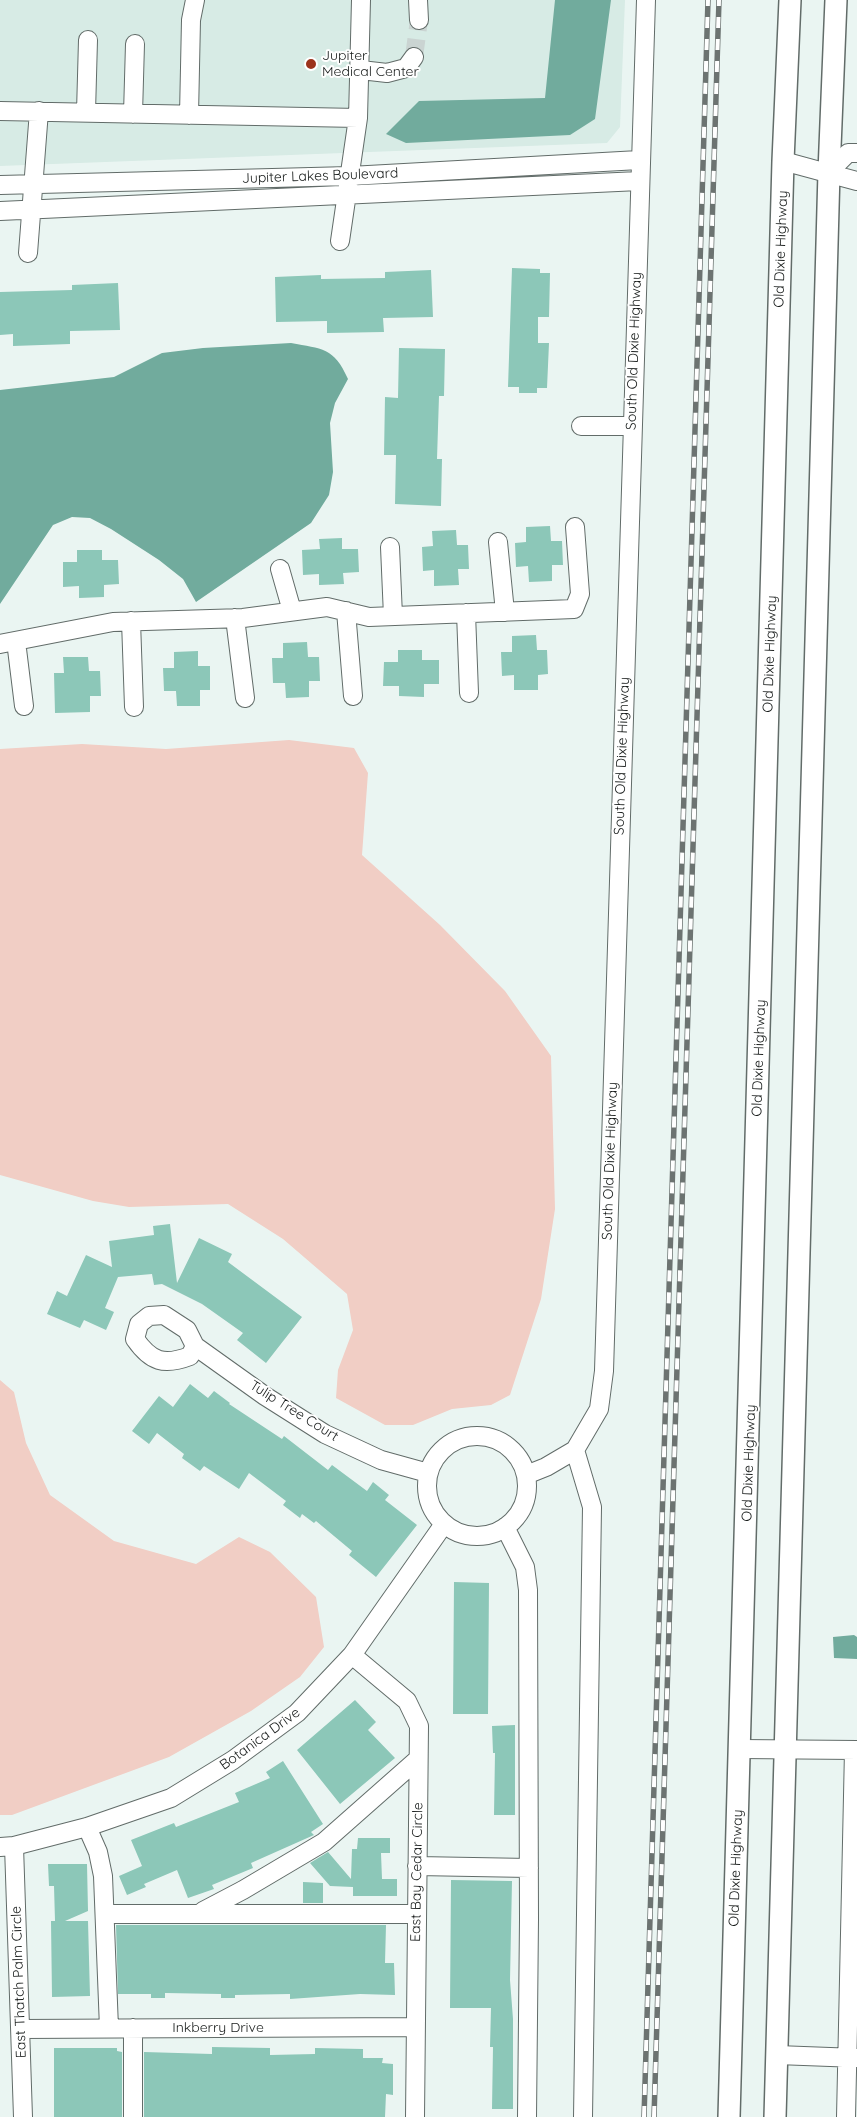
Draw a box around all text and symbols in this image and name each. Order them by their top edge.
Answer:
place label: Jupiter Medical Center [322,48,419,80]
marker: Jupiter Medical Center [304,57,318,71]
street label: Jupiter Lakes Boulevard [241,165,399,187]
street label: Old Dixie Highway [771,190,791,308]
street label: South Old Dixie Highway [623,272,645,430]
street label: Old Dixie Highway [760,595,780,713]
street label: South Old Dixie Highway [611,677,633,835]
street label: Old Dixie Highway [749,999,769,1117]
street label: South Old Dixie Highway [599,1082,621,1240]
street label: Tulip Tree Court [247,1377,341,1445]
street label: Old Dixie Highway [739,1404,759,1522]
street label: Botanica Drive [217,1704,303,1774]
street label: East Bay Cedar Circle [407,1802,427,1942]
street label: Old Dixie Highway [726,1809,746,1927]
street label: East Thatch Palm Circle [8,1906,30,2058]
street label: Inkberry Drive [172,2020,264,2036]

